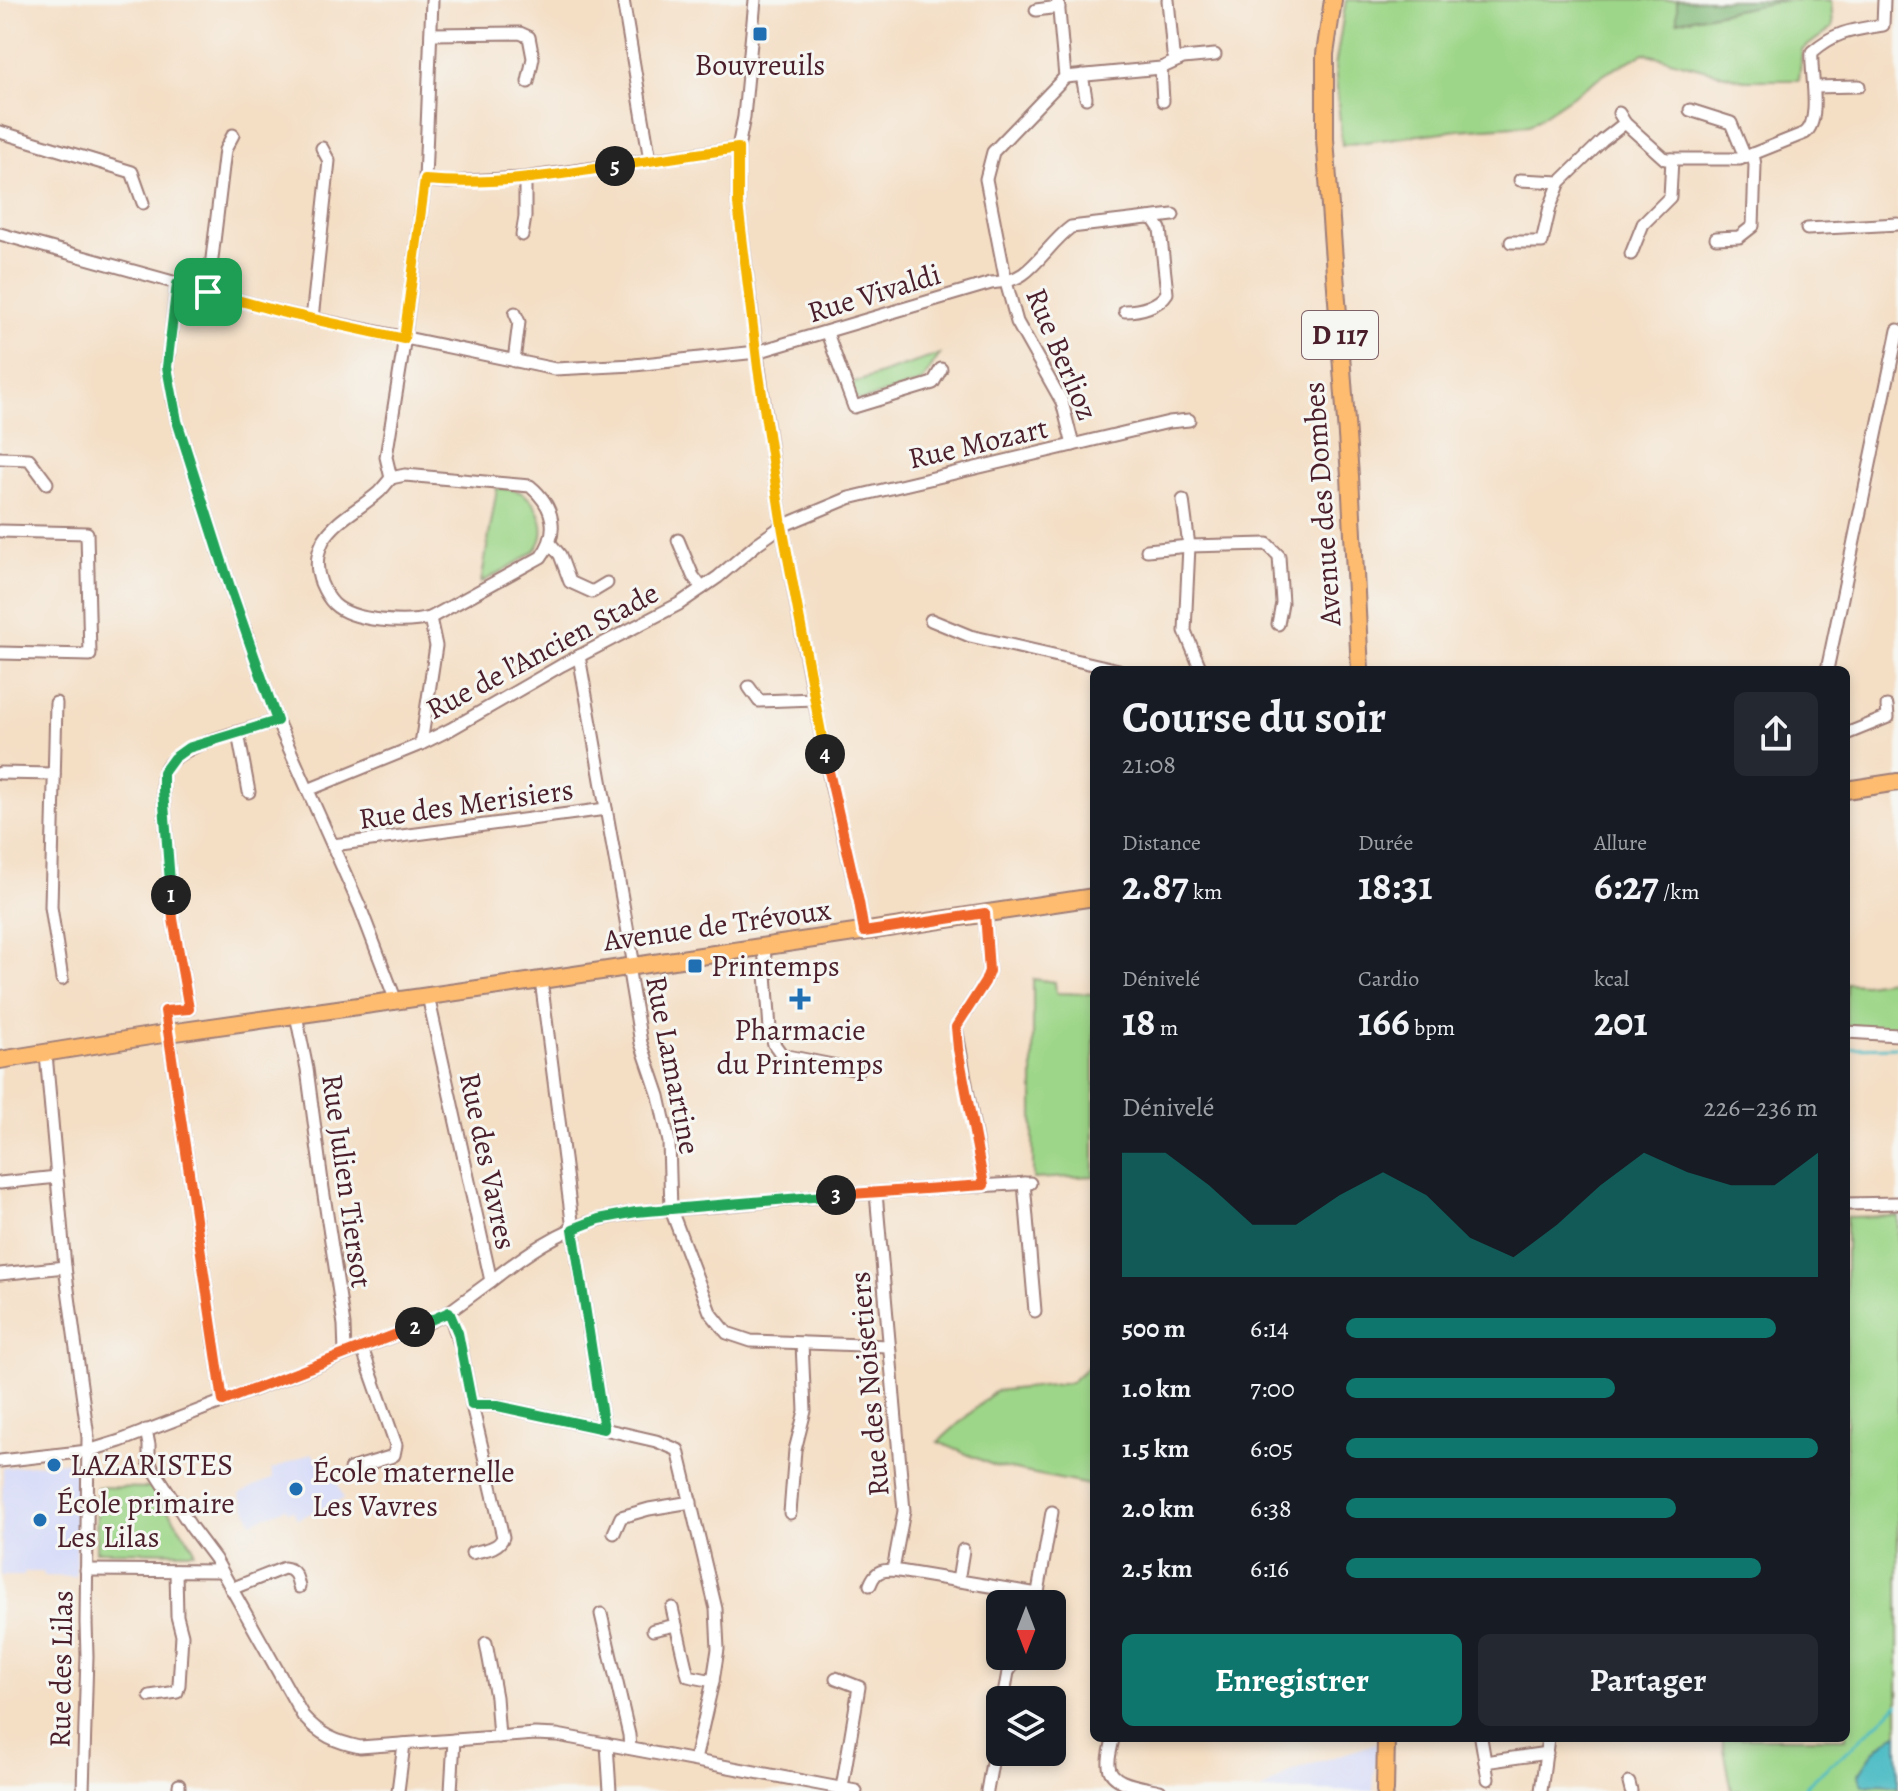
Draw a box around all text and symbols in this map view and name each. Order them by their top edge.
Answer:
marker: Bouvreuils [751,25,769,43]
place label: Bouvreuils [695,45,825,85]
pin: 5 [595,146,635,186]
text: 5 [610,151,620,181]
street label: Rue Vivaldi [802,254,946,332]
pin [174,258,242,326]
icon: arrive [186,270,230,314]
street label: Rue Berlioz [1016,282,1108,426]
road number: D 117 [1302,311,1378,359]
street label: Avenue des Dombes [1294,381,1351,628]
street label: Rue Mozart [904,408,1052,478]
street label: Rue de l’Ancien Stade [419,573,665,729]
text: Course du soir [1122,687,1386,747]
button: share [1734,692,1818,776]
pin: 4 [805,734,845,774]
text: 4 [820,739,830,769]
text: 21:08 [1122,747,1176,782]
street label: Rue des Merisiers [356,769,576,839]
text: Distance [1122,828,1201,858]
text: Durée [1358,828,1413,858]
text: Allure [1594,828,1647,858]
text: 2.87 [1122,858,1189,913]
text: 18:31 [1358,858,1433,913]
text: 6:27 [1594,858,1659,913]
pin: 1 [151,875,191,915]
text: km [1189,877,1222,907]
text: /km [1659,877,1699,907]
text: 1 [167,880,175,910]
street label: Avenue de Trévoux [600,889,833,961]
place label: Printemps [711,946,840,986]
marker: Printemps [686,957,704,975]
text: Dénivelé [1122,964,1200,994]
text: Cardio [1358,964,1419,994]
text: kcal [1594,964,1629,994]
street label: Rue Lamartine [636,972,710,1158]
marker: Pharmacie du Printemps [791,990,809,1008]
text: 18 [1122,994,1156,1049]
text: 166 [1358,994,1410,1049]
text: 201 [1594,994,1648,1049]
place label: Pharmacie du Printemps [716,1010,884,1084]
text: m [1156,1013,1178,1043]
text: bpm [1410,1013,1455,1043]
street label: Rue des Vavres [450,1069,526,1253]
street label: Rue Julien Tiersot [312,1071,382,1291]
text: Dénivelé [1122,1090,1214,1125]
text: 226–236 m [1704,1090,1818,1125]
pin: 3 [816,1175,856,1215]
text: 3 [831,1180,841,1210]
street label: Rue des Noisetiers [839,1270,899,1498]
pin: 2 [395,1307,435,1347]
text: 500 m [1122,1311,1186,1346]
text: 6:14 [1250,1311,1289,1346]
text: 2 [410,1312,420,1342]
text: 1.0 km [1122,1371,1191,1406]
text: 7:00 [1250,1371,1295,1406]
text: 1.5 km [1122,1431,1189,1466]
text: 6:05 [1250,1431,1293,1466]
place label: LAZARISTES [70,1445,233,1485]
place label: École maternelle Les Vavres [312,1452,515,1526]
marker: LAZARISTES [45,1456,63,1474]
marker: École maternelle Les Vavres [287,1480,305,1498]
place label: École primaire Les Lilas [56,1483,235,1557]
text: 2.0 km [1122,1491,1195,1526]
text: 6:38 [1250,1491,1292,1526]
marker: École primaire Les Lilas [31,1511,49,1529]
text: 2.5 km [1122,1551,1193,1586]
text: 6:16 [1250,1551,1289,1586]
street label: Rue des Lilas [40,1590,82,1748]
north arrow [986,1590,1066,1670]
map controls [986,1590,1066,1766]
button: Enregistrer [1122,1634,1462,1726]
button: Partager [1478,1634,1818,1726]
button: layers [986,1686,1066,1766]

